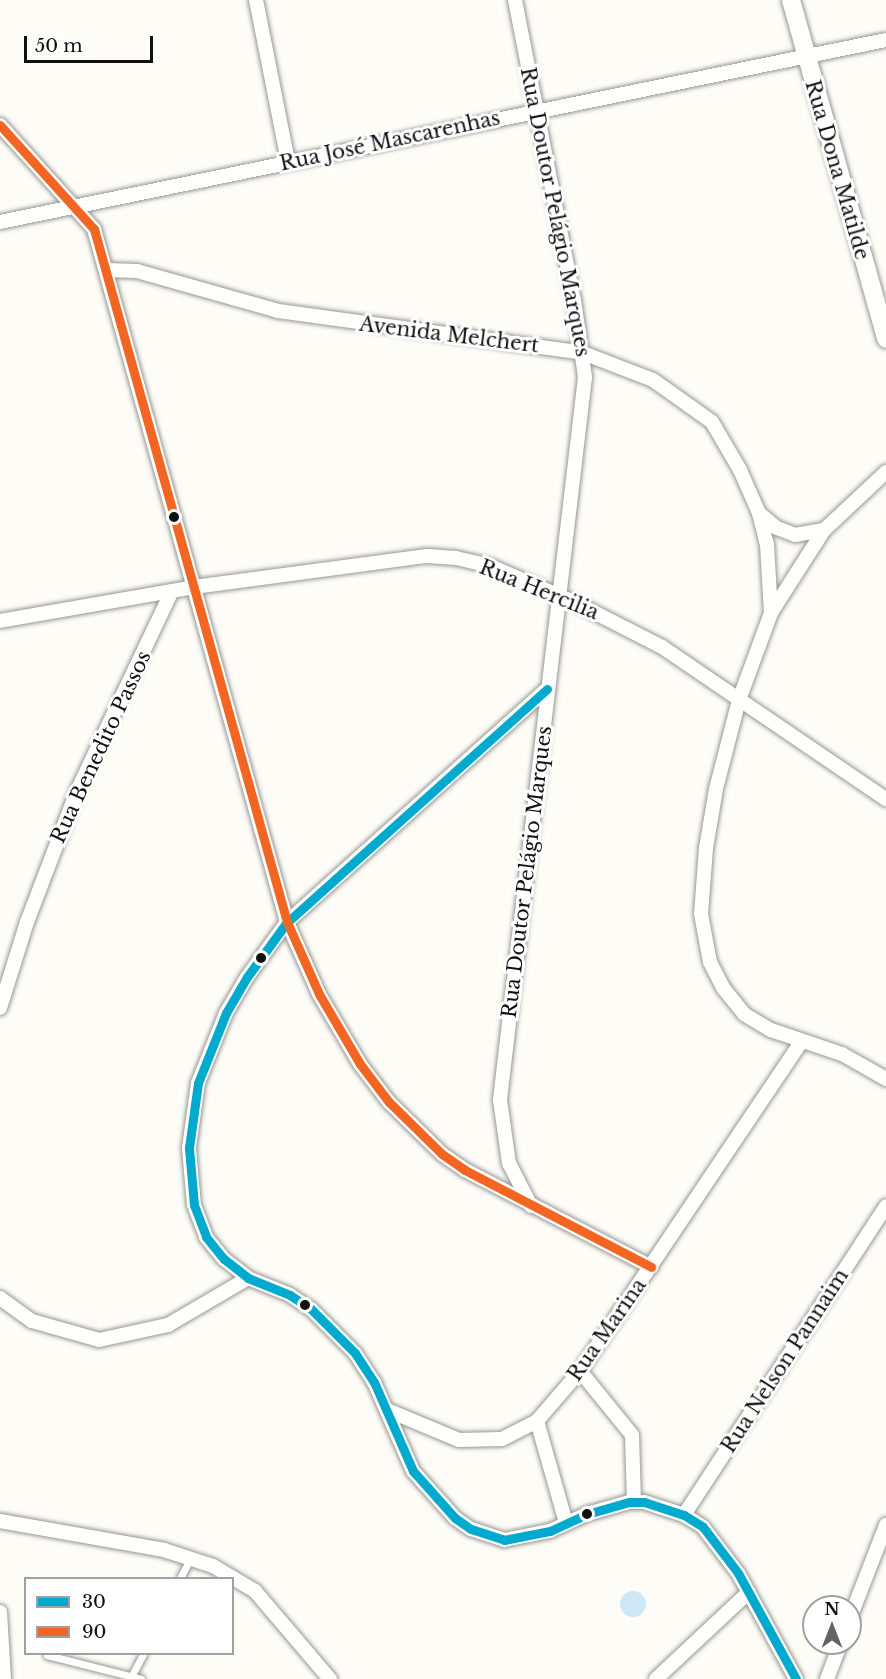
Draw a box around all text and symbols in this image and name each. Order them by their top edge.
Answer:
scale bar [27,24,156,62]
text: 50 m [35,35,83,57]
street label: Rua Doutor Pelágio Marques [515,65,595,359]
street label: Rua Dona Matilde [800,77,874,263]
street label: Rua José Mascarenhas [278,106,502,176]
street label: Avenida Melchert [358,312,540,358]
unlabelled marker [168,511,180,523]
street label: Rua Hercilia [476,555,602,625]
street label: Rua Benedito Passos [46,647,156,847]
street label: Rua Doutor Pelágio Marques [497,724,557,1020]
unlabelled marker [255,952,267,964]
street label: Rua Nelson Pannaim [717,1264,853,1458]
street label: Rua Marina [563,1274,651,1386]
unlabelled marker [299,1299,311,1311]
unlabelled marker [581,1508,593,1520]
legend [24,1577,234,1655]
text: 30 [82,1591,106,1613]
north arrow [802,1595,862,1655]
text: N [824,1599,840,1619]
text: 90 [82,1621,106,1643]

